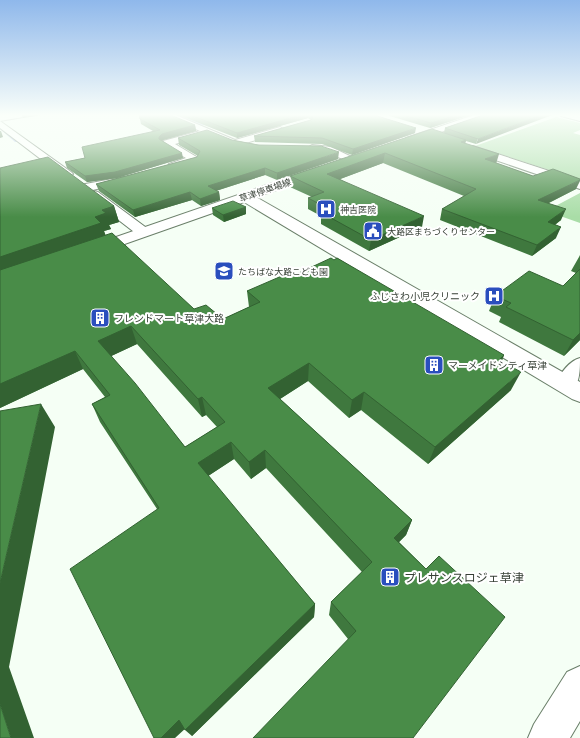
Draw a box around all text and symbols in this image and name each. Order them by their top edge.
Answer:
street label: 草津停車場線 [238,176,293,204]
hospital icon: 神吉医院 [315,198,337,220]
place label: 神吉医院 [340,204,376,215]
public building icon: 大路区まちづくりセンター [362,220,384,242]
place label: 大路区まちづくりセンター [387,226,495,237]
school or university icon: たちばな大路こども園 [213,260,235,282]
place label: たちばな大路こども園 [238,266,328,277]
hospital icon: ふじさわ小児クリニック [483,285,505,307]
place label: ふじさわ小児クリニック [370,290,480,303]
building icon: フレンドマート草津大路 [89,307,111,329]
place label: フレンドマート草津大路 [114,312,224,325]
building icon: マーメイドシティ草津 [423,354,445,376]
place label: マーメイドシティ草津 [448,359,547,372]
building icon: プレサンスロジェ草津 [379,566,401,588]
place label: プレサンスロジェ草津 [404,570,524,585]

